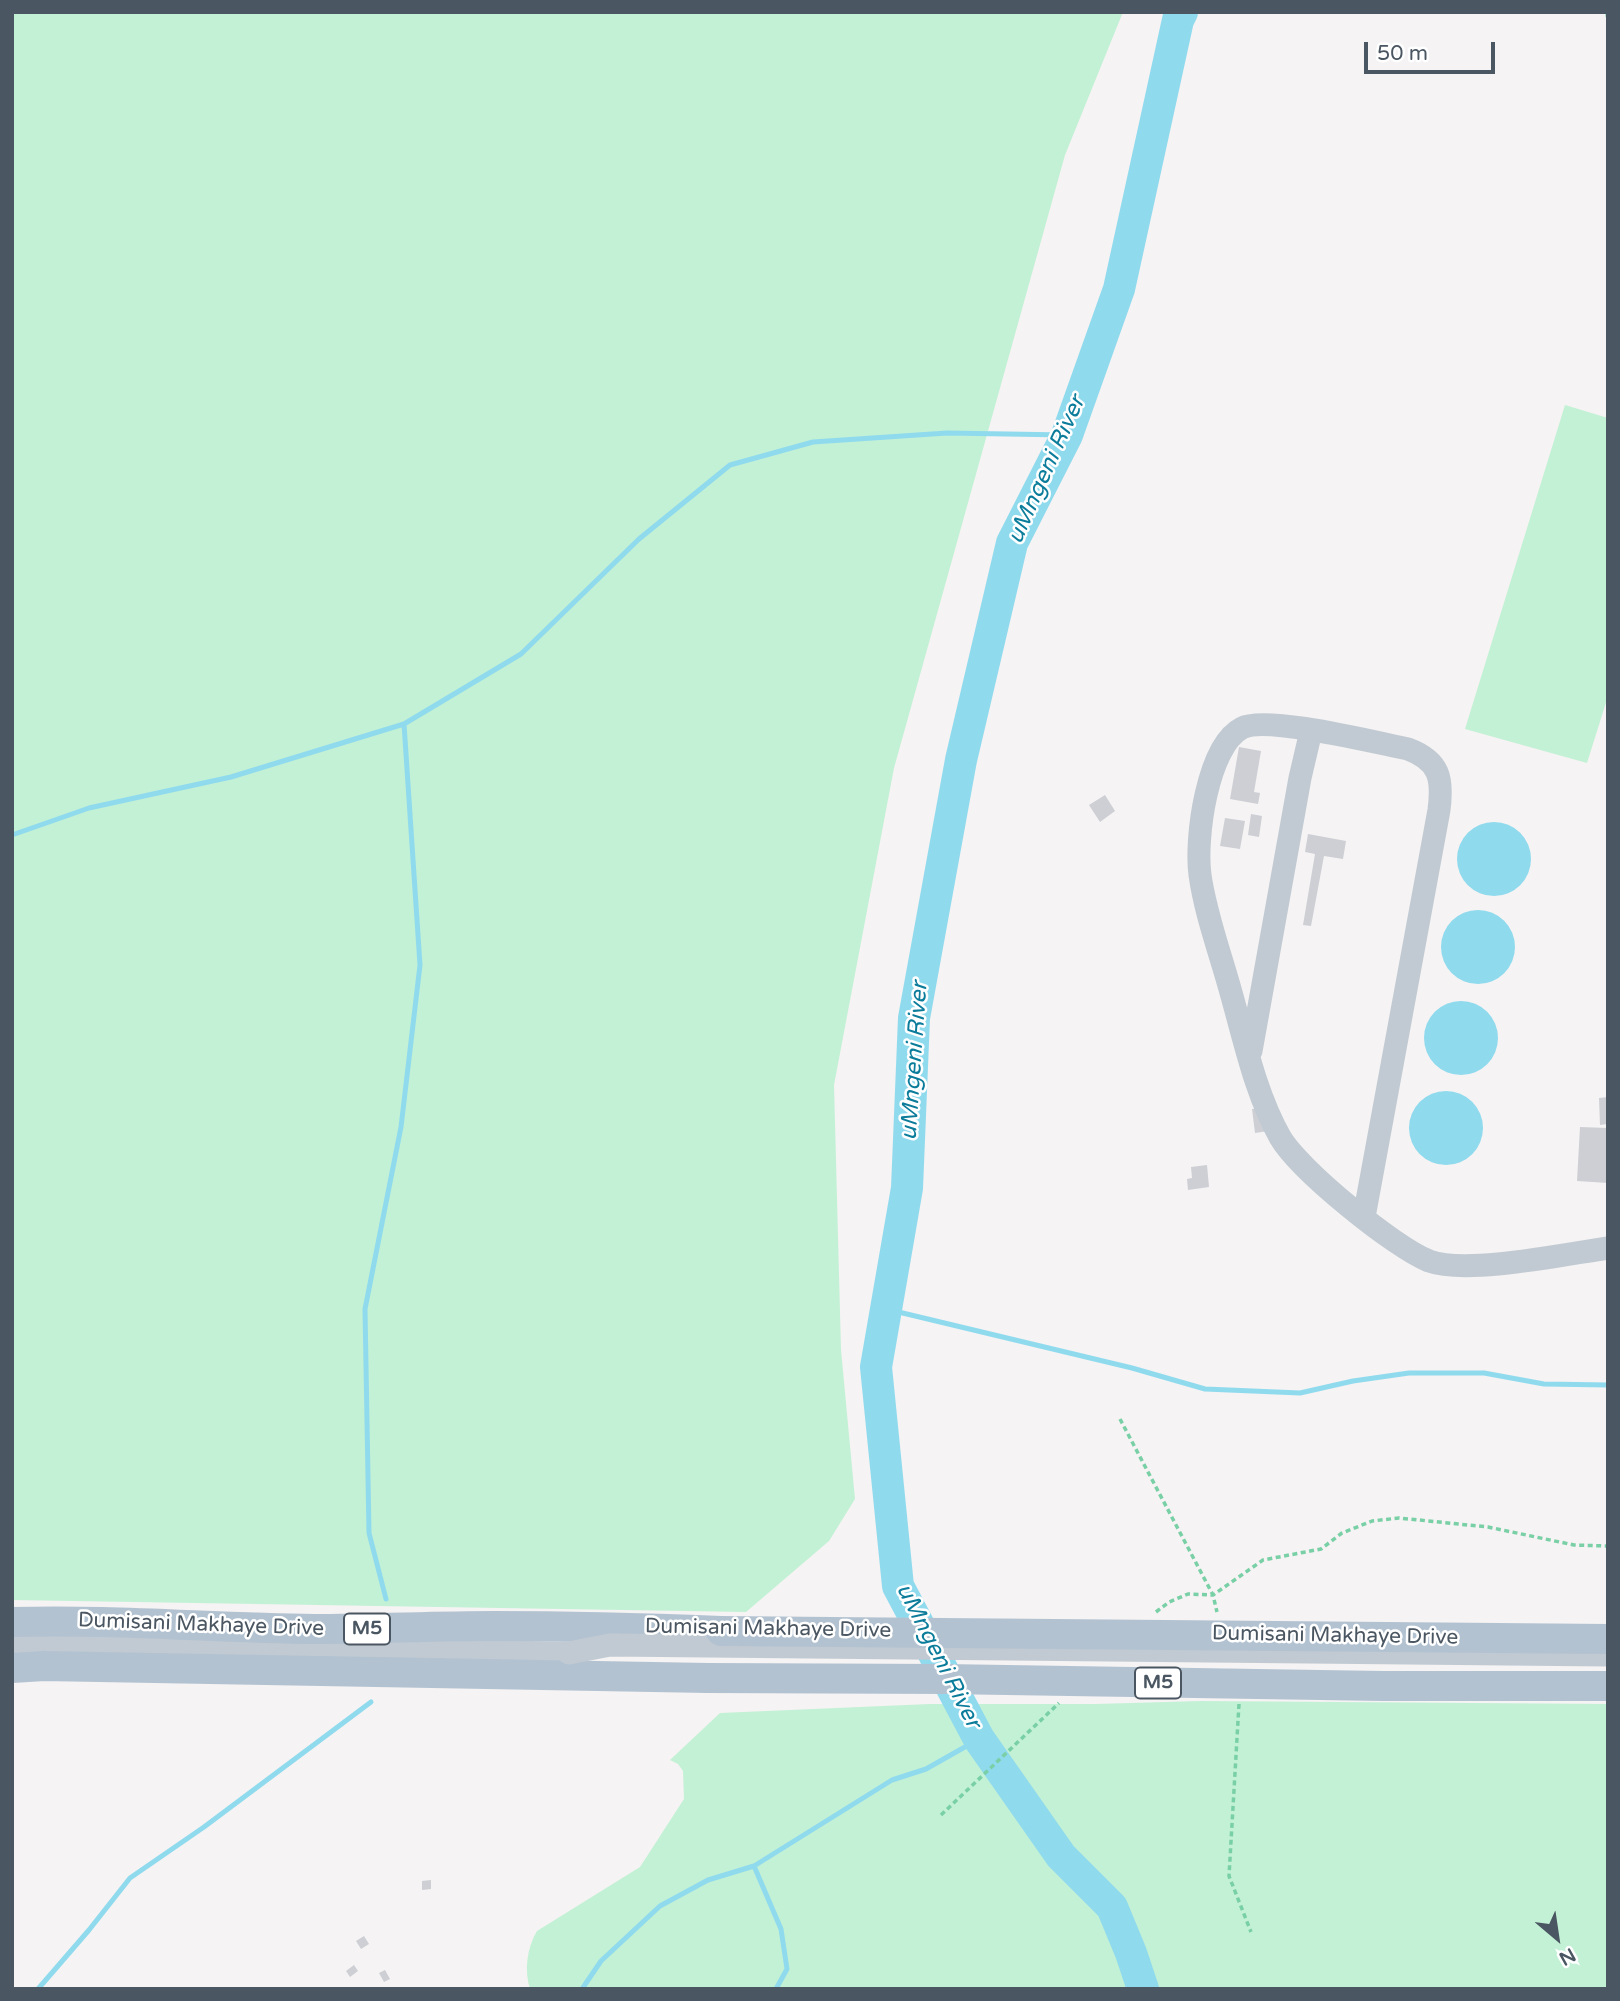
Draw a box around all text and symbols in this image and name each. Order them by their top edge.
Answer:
scale bar [1368,28,1499,72]
text: 50 m [1377,41,1428,66]
water label: uMngeni River [1002,392,1092,548]
water label: uMngeni River [896,981,934,1141]
water label: uMngeni River [890,1579,986,1733]
street label: Dumisani Makhaye Drive [77,1608,325,1642]
road number: M5 [344,1614,390,1644]
street label: Dumisani Makhaye Drive [645,1614,891,1644]
street label: Dumisani Makhaye Drive [1212,1621,1458,1651]
road number: M5 [1135,1667,1181,1698]
north arrow [1522,1903,1592,1973]
text: N [1555,1943,1579,1970]

